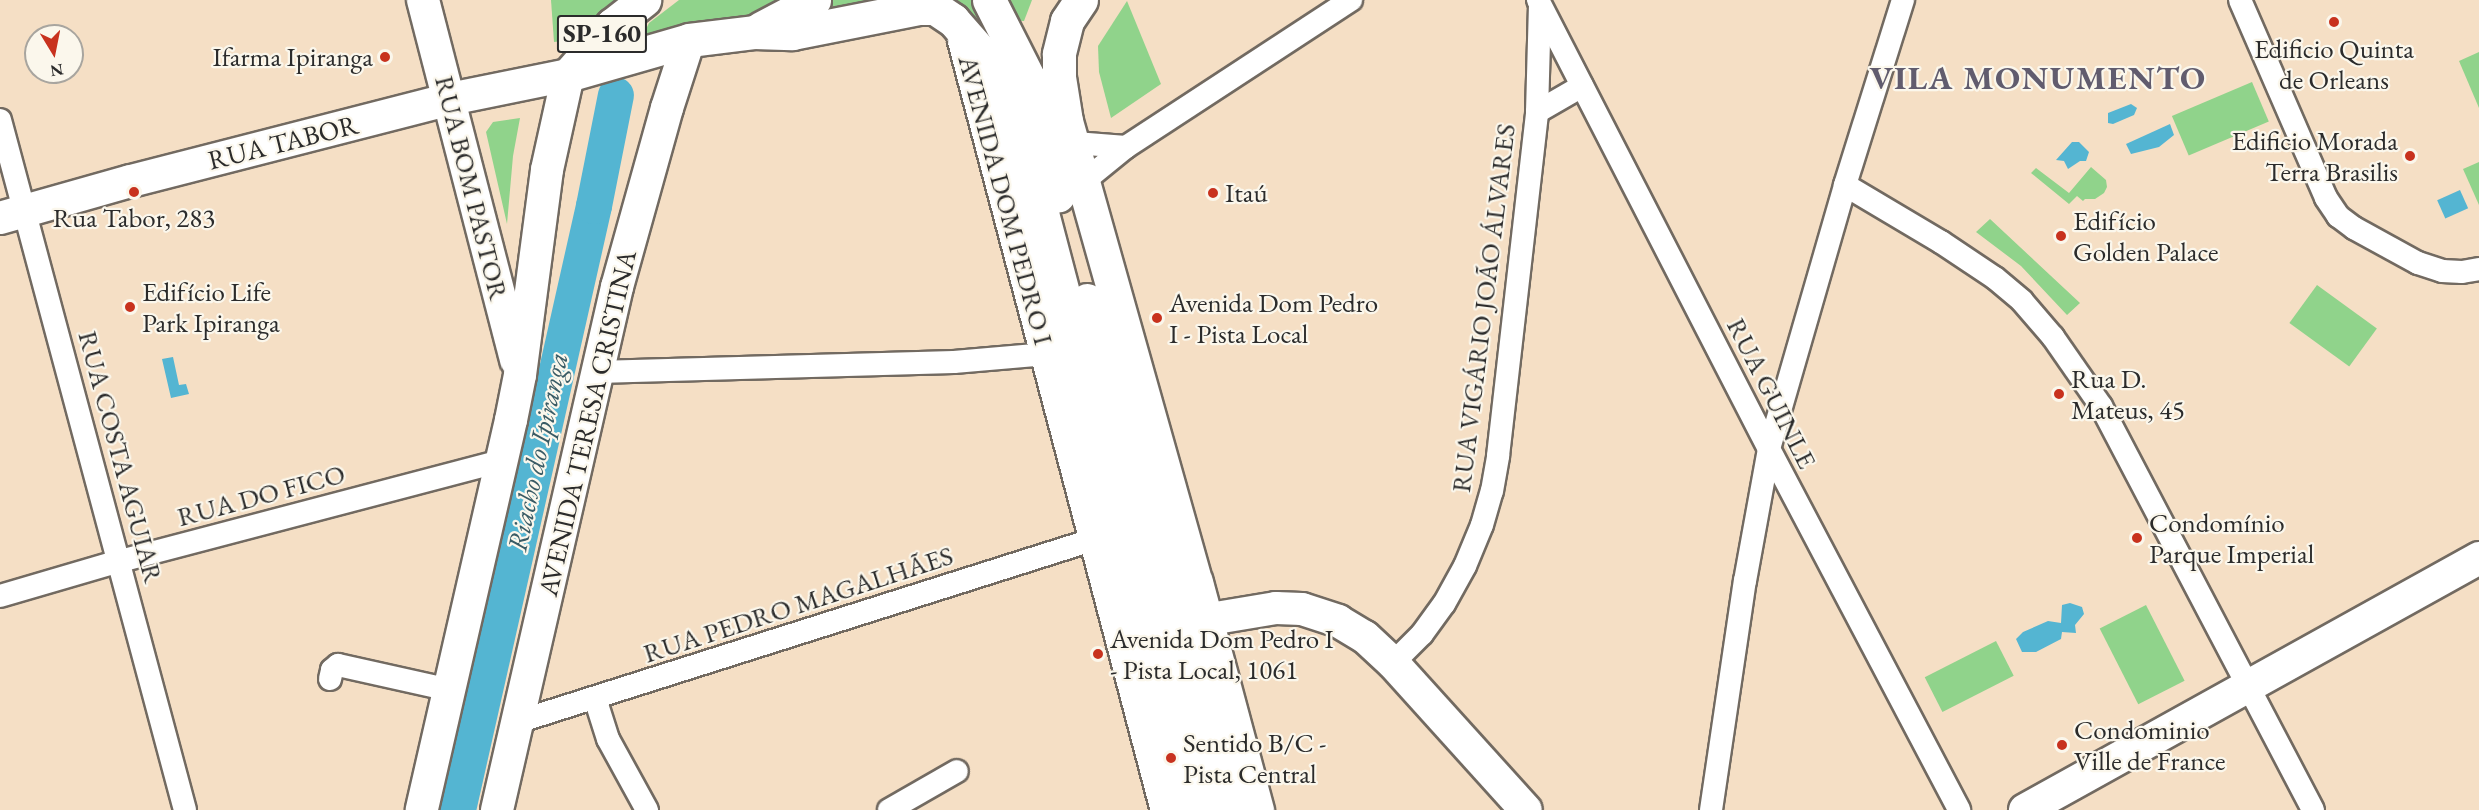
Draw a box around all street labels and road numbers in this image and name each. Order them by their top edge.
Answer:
road number: SP-160 [556,11,648,57]
street label: AVENIDA DOM PEDRO I [952,52,1060,348]
street label: RUA BOM PASTOR [428,72,516,304]
street label: RUA TABOR [205,108,361,176]
street label: RUA VIGÁRIO JOÃO ÁLVARES [1444,122,1522,494]
street label: AVENIDA TERESA CRISTINA [531,247,643,599]
street label: RUA GUINLE [1720,312,1824,474]
street label: RUA COSTA AGUIAR [72,327,170,587]
street label: RUA DO FICO [174,457,348,533]
street label: RUA PEDRO MAGALHÃES [639,539,957,669]

